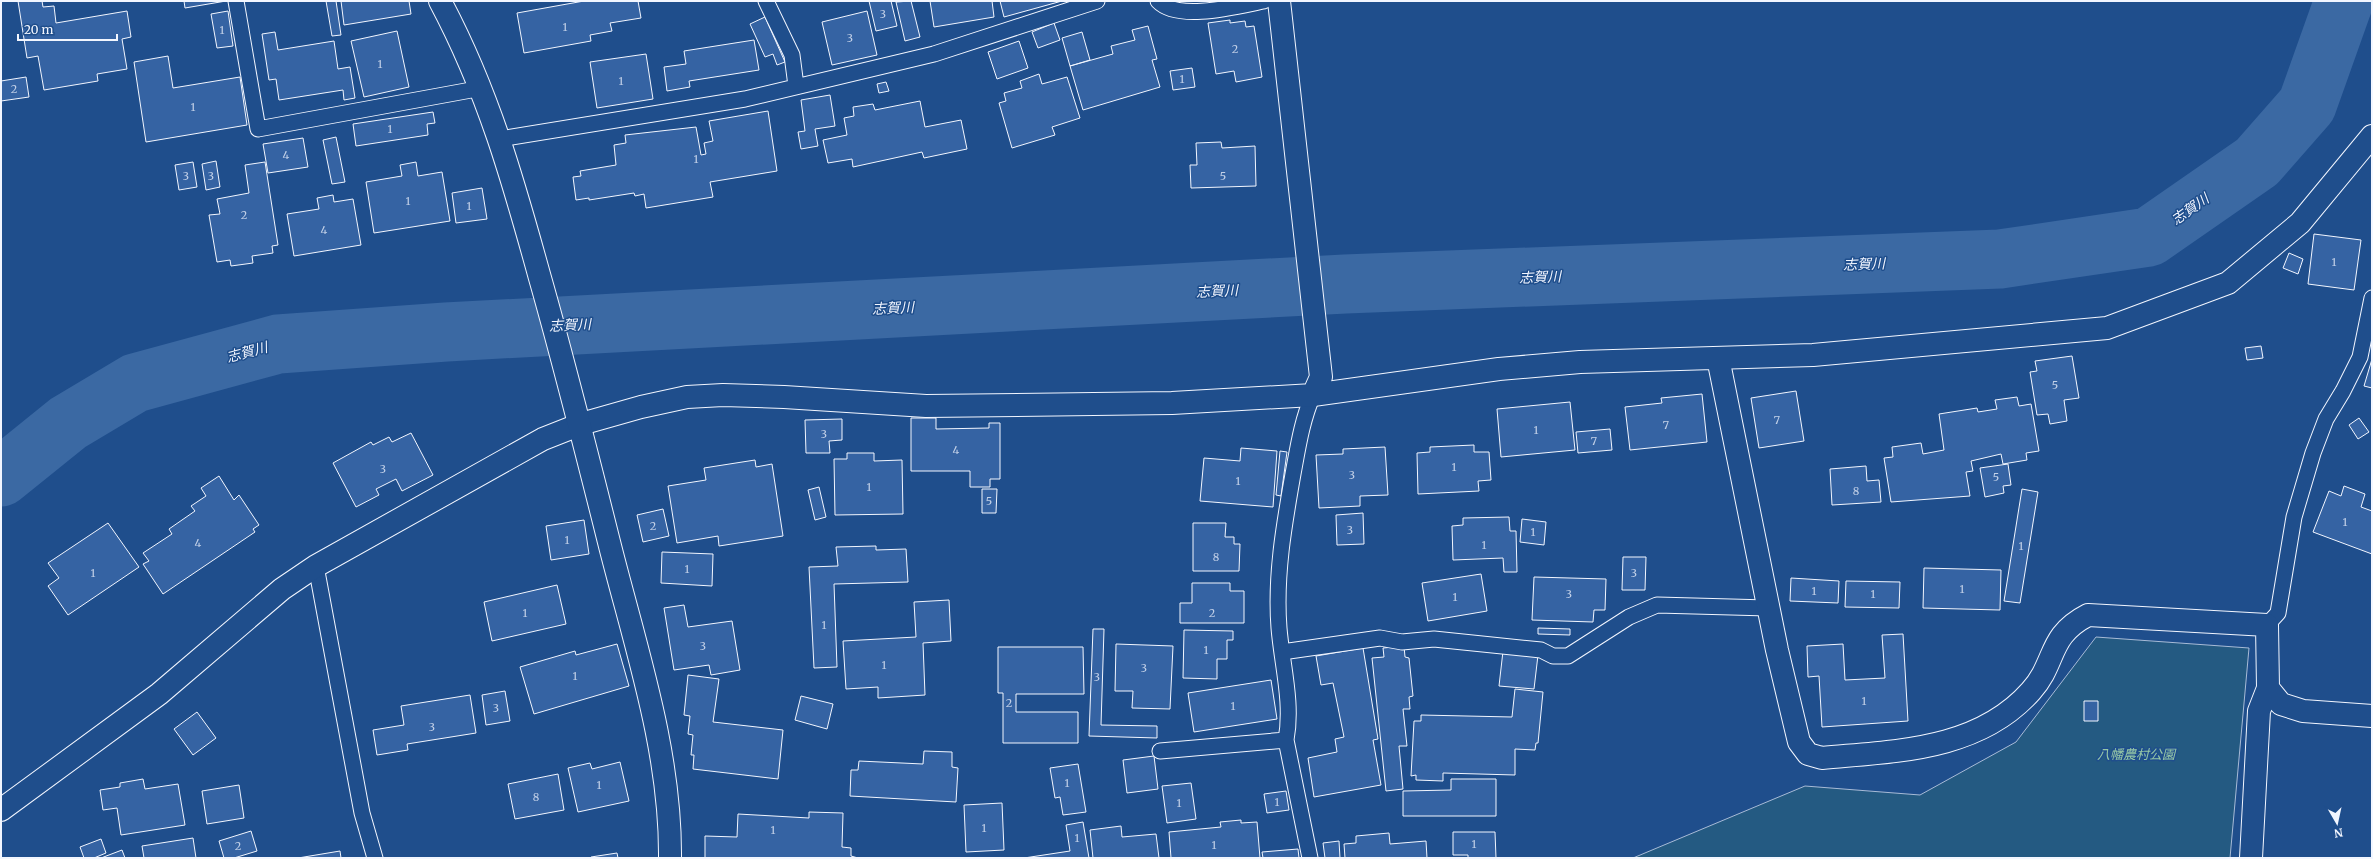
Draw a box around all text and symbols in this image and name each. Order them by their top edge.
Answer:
house number: 3 [880,7,886,21]
scale bar [18,16,117,42]
house number: 1 [563,20,568,34]
text: 20 m [24,22,53,37]
house number: 1 [220,23,225,37]
house number: 3 [847,31,853,45]
house number: 2 [1232,42,1238,56]
house number: 1 [378,57,383,71]
house number: 1 [1180,72,1185,86]
house number: 1 [619,74,624,88]
house number: 2 [11,82,17,96]
house number: 1 [191,100,196,114]
house number: 1 [388,122,393,136]
house number: 4 [283,148,290,162]
house number: 1 [694,152,699,166]
house number: 3 [183,169,189,183]
house number: 3 [208,169,214,183]
house number: 5 [1220,169,1226,183]
water label: 志賀川 [2168,188,2214,228]
house number: 1 [406,194,411,208]
house number: 1 [467,199,472,213]
house number: 2 [241,208,247,222]
house number: 4 [321,223,328,237]
water label: 志賀川 [1843,254,1887,274]
house number: 1 [2332,255,2337,269]
water label: 志賀川 [1519,267,1563,287]
water label: 志賀川 [1196,281,1240,301]
water label: 志賀川 [872,298,916,318]
water label: 志賀川 [549,315,593,335]
water label: 志賀川 [224,337,272,366]
house number: 5 [2052,378,2058,392]
house number: 7 [1774,413,1780,427]
house number: 7 [1663,418,1669,432]
house number: 1 [1534,423,1539,437]
house number: 3 [821,427,827,441]
house number: 7 [1591,434,1597,448]
house number: 4 [953,443,960,457]
house number: 1 [1452,460,1457,474]
house number: 3 [380,462,386,476]
house number: 3 [1349,468,1355,482]
house number: 5 [1993,470,1999,484]
house number: 1 [1236,474,1241,488]
house number: 1 [867,480,872,494]
house number: 8 [1853,484,1860,498]
house number: 5 [986,494,992,508]
house number: 1 [2343,515,2348,529]
house number: 2 [650,519,656,533]
house number: 3 [1347,523,1353,537]
house number: 1 [1531,525,1536,539]
house number: 1 [565,533,570,547]
house number: 4 [195,536,202,550]
house number: 1 [1482,538,1487,552]
house number: 1 [2019,539,2024,553]
house number: 8 [1213,550,1220,564]
house number: 1 [685,562,690,576]
house number: 1 [91,566,96,580]
house number: 3 [1631,566,1637,580]
house number: 1 [1960,582,1965,596]
house number: 1 [1812,584,1817,598]
house number: 3 [1566,587,1572,601]
house number: 1 [1871,587,1876,601]
house number: 1 [1453,590,1458,604]
house number: 1 [523,606,528,620]
house number: 2 [1209,606,1215,620]
house number: 1 [822,618,827,632]
house number: 3 [700,639,706,653]
house number: 1 [1204,643,1209,657]
house number: 1 [882,658,887,672]
house number: 3 [1141,661,1147,675]
house number: 1 [573,669,578,683]
house number: 3 [1094,670,1100,684]
house number: 1 [1862,694,1867,708]
house number: 2 [1006,696,1012,710]
house number: 1 [1231,699,1236,713]
house number: 3 [493,701,499,715]
house number: 3 [429,720,435,734]
park label: 八幡農村公園 [2097,746,2177,763]
house number: 1 [1065,776,1070,790]
house number: 1 [597,778,602,792]
house number: 8 [533,790,540,804]
house number: 1 [1275,795,1280,809]
house number: 1 [1177,796,1182,810]
north arrow [2317,803,2357,843]
house number: 1 [982,821,987,835]
house number: 1 [771,823,776,837]
text: N [2333,825,2344,841]
house number: 1 [1075,831,1080,845]
house number: 1 [1472,837,1477,851]
house number: 1 [1212,838,1217,852]
house number: 2 [235,839,241,853]

